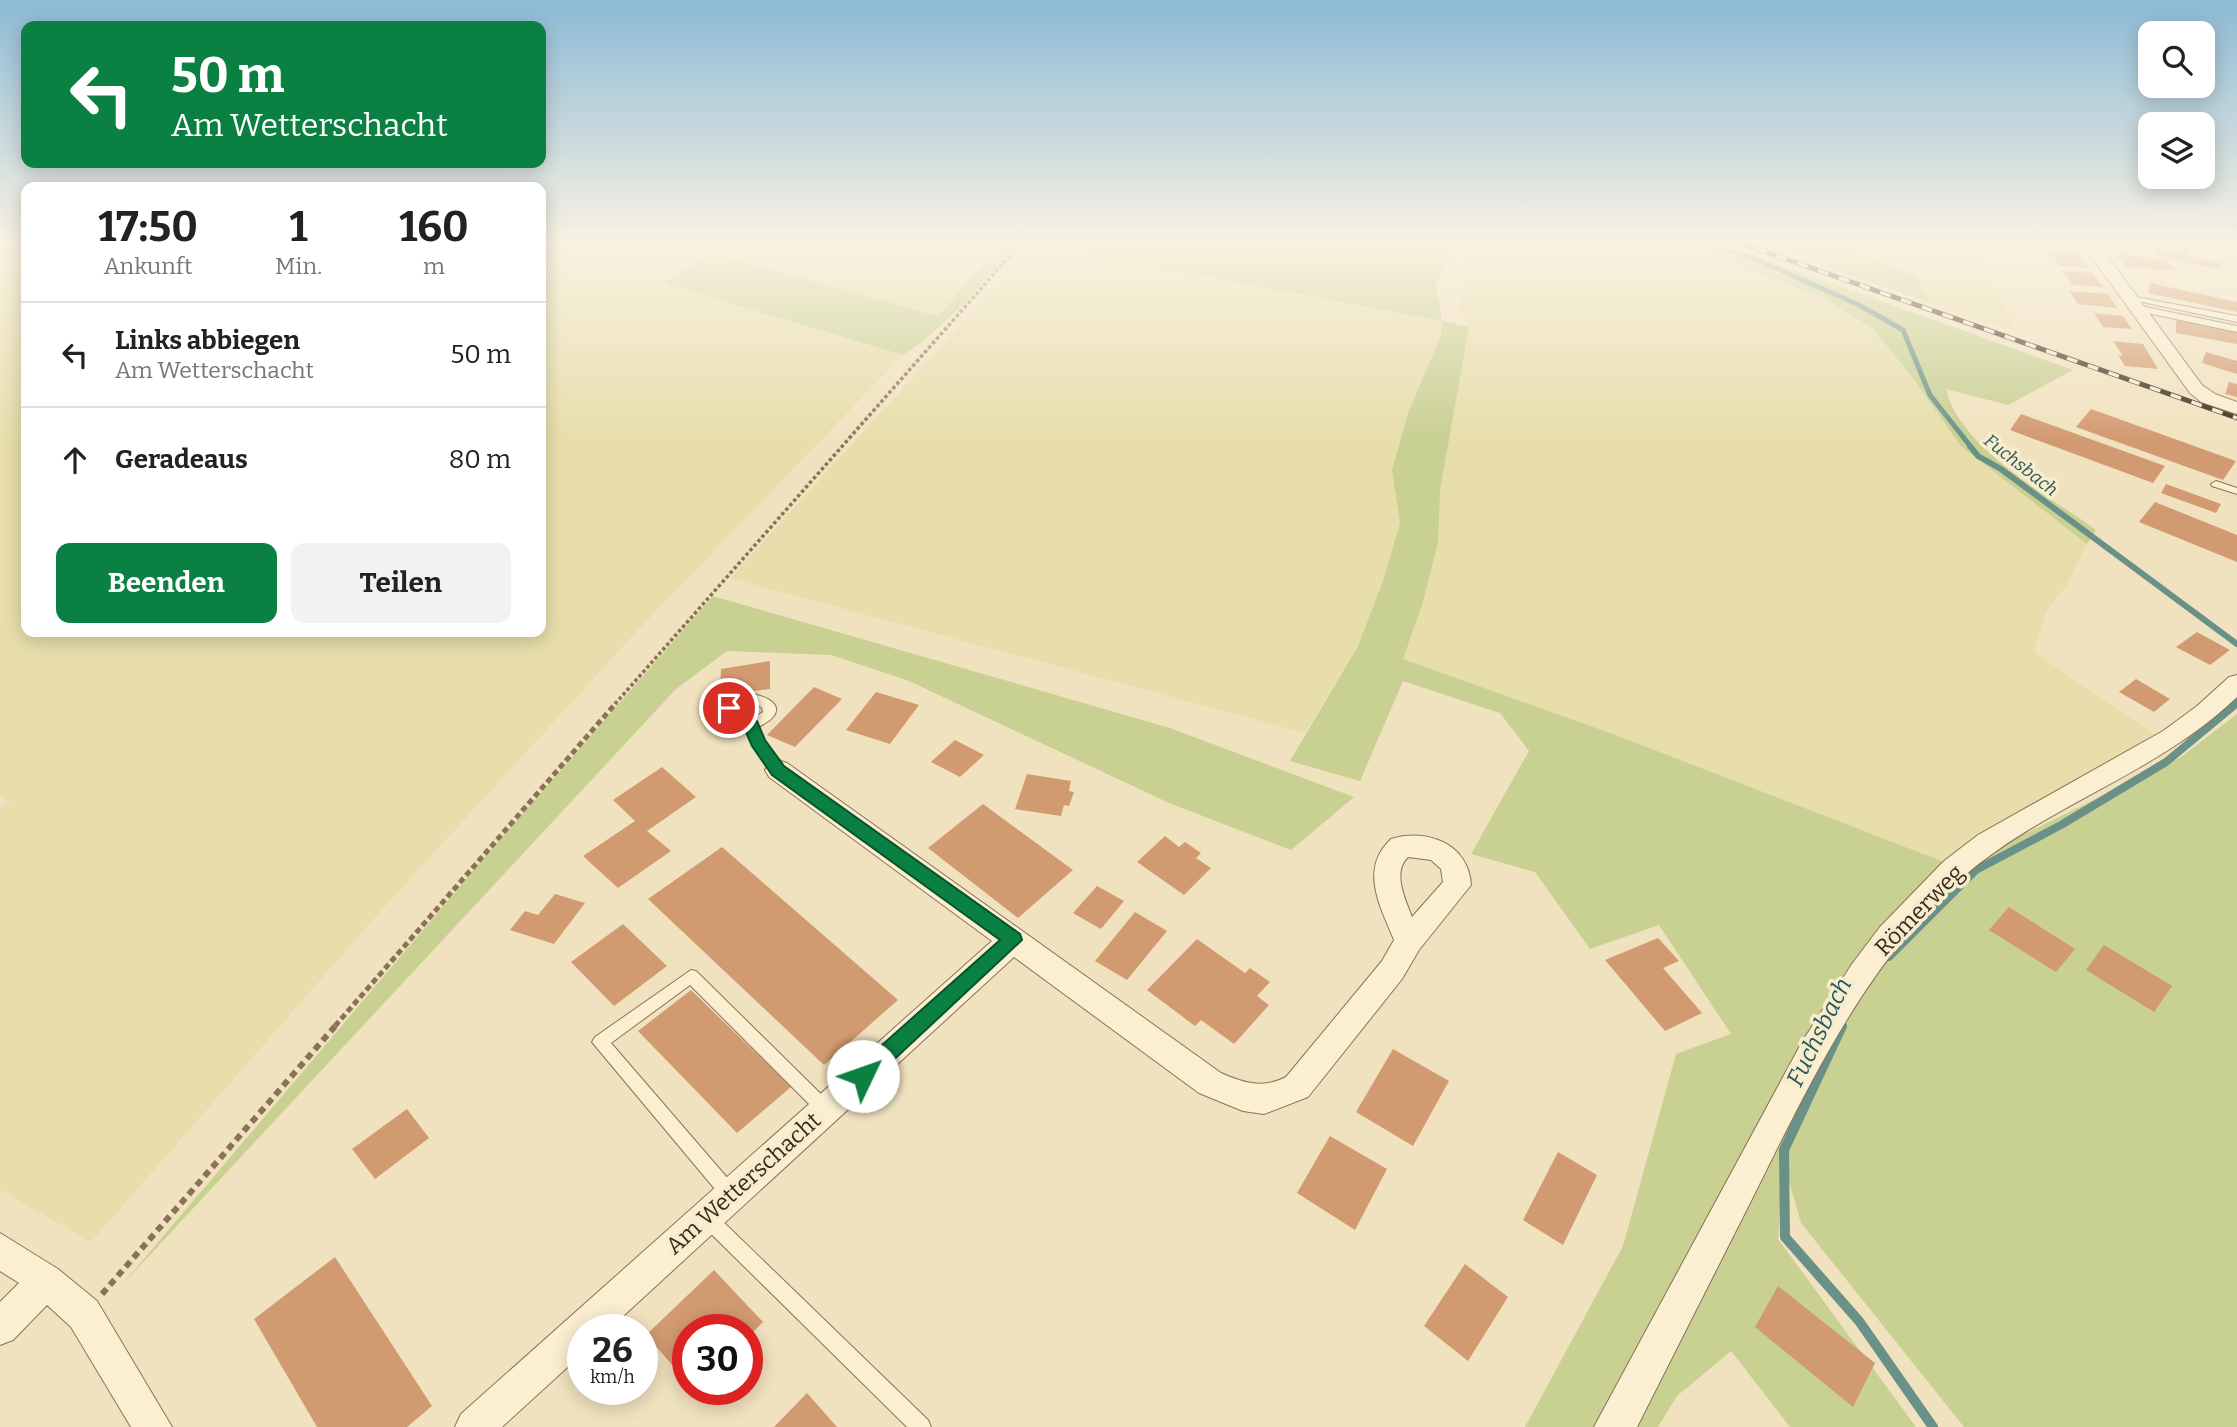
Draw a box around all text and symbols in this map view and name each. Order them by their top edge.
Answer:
map controls [2138,21,2215,189]
button: search [2138,21,2215,98]
text: 50 m [171,46,284,105]
icon: left [56,49,147,140]
text: Am Wetterschacht [171,106,448,144]
button: layers [2138,112,2215,189]
text: 17:50 [98,202,198,252]
text: 1 [289,202,308,252]
text: 160 [399,202,469,252]
text: Ankunft [104,252,192,280]
text: Min. [275,252,322,280]
text: m [423,252,445,280]
text: Links abbiegen [115,325,300,356]
icon: left [56,336,94,374]
text: 50 m [450,339,511,370]
text: Am Wetterschacht [115,356,314,384]
water label: Fuchsbach [1980,429,2062,501]
icon: ahead [56,441,94,479]
text: Geradeaus [115,444,248,475]
text: 80 m [449,444,511,475]
button: Beenden [56,543,277,623]
button: Teilen [291,543,511,623]
pin [699,678,759,738]
icon: arrive [710,689,748,727]
street label: Römerweg [1869,858,1969,961]
water label: Fuchsbach [1781,973,1857,1091]
position arrow [826,1039,900,1113]
street label: Am Wetterschacht [660,1106,826,1260]
speed limit sign: 30 [672,1314,763,1405]
text: 26 [592,1329,633,1371]
text: km/h [590,1366,635,1388]

